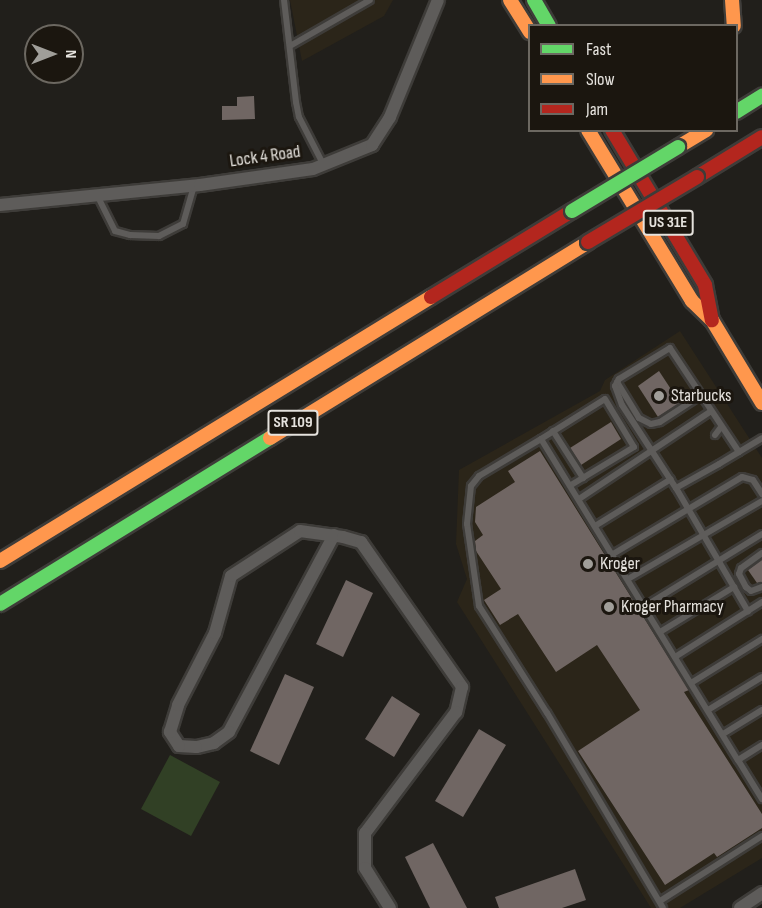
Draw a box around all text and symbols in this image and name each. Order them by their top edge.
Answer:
north arrow [24,24,84,84]
legend [528,24,738,132]
text: Fast [586,39,611,60]
text: N [61,50,80,58]
text: Slow [586,69,615,90]
text: Jam [586,99,608,120]
street label: Lock 4 Road [228,141,302,173]
road number: US 31E [642,210,694,236]
place label: Starbucks [671,385,731,407]
marker: Starbucks [652,389,666,403]
road number: SR 109 [266,410,320,436]
place label: Kroger [600,553,640,575]
marker: Kroger [581,557,595,571]
place label: Kroger Pharmacy [621,596,724,618]
marker: Kroger Pharmacy [602,600,616,614]

